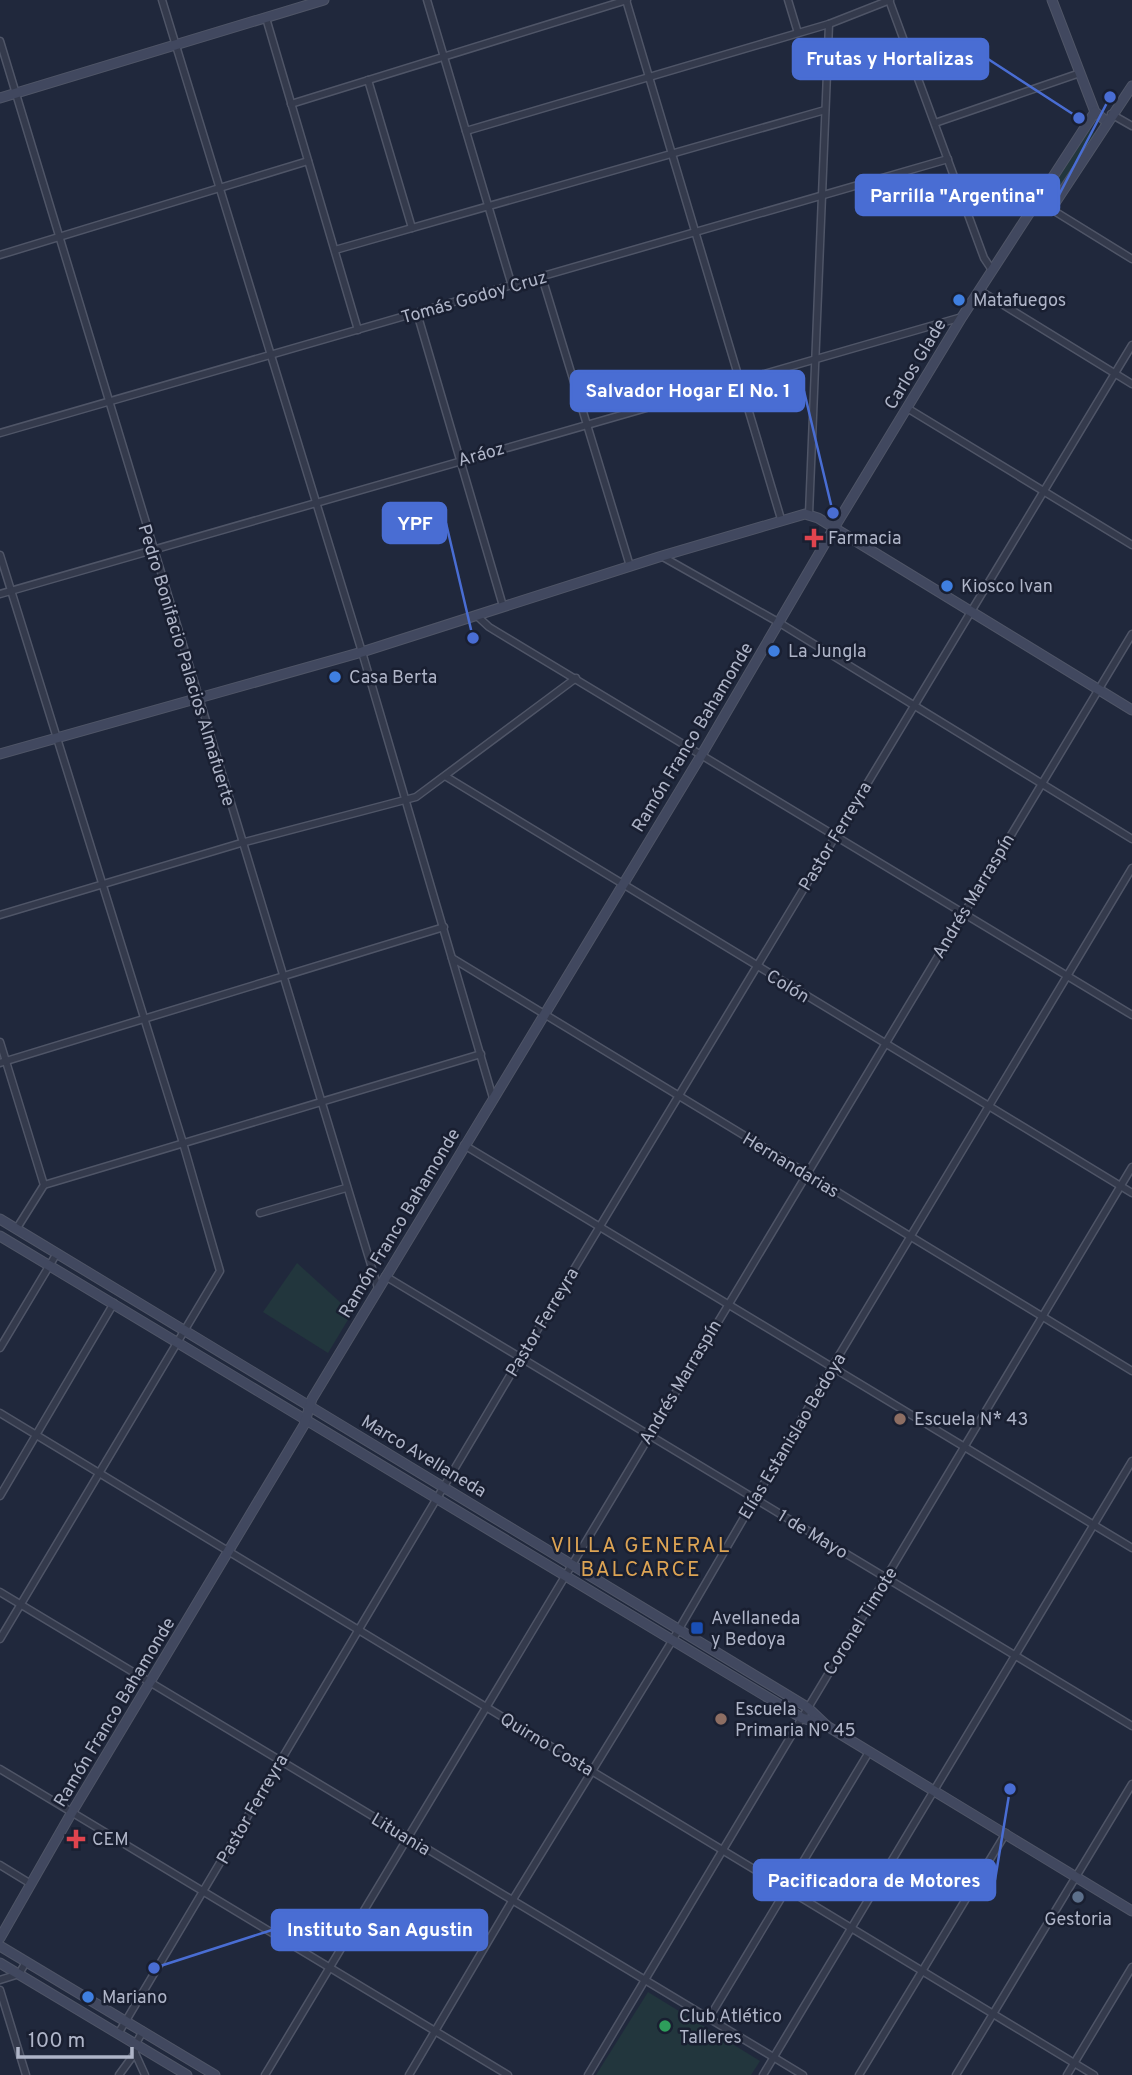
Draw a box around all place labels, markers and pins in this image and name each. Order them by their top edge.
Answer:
callout: Frutas y Hortalizas [793,39,988,79]
callout: Parrilla "Argentina" [856,175,1059,215]
place label: Matafuegos [973,290,1066,313]
marker: Matafuegos [951,292,967,308]
callout: Salvador Hogar El No. 1 [571,371,804,411]
callout: YPF [383,503,446,543]
place label: Farmacia [828,528,901,551]
marker: Farmacia [806,530,822,546]
place label: Kiosco Ivan [961,576,1053,599]
marker: Kiosco Ivan [939,578,955,594]
place label: La Jungla [788,641,867,664]
marker: La Jungla [766,643,782,659]
place label: Casa Berta [349,667,437,690]
marker: Casa Berta [327,669,343,685]
place label: Escuela N* 43 [914,1409,1028,1432]
marker: Escuela N* 43 [892,1411,908,1427]
place label: Avellaneda y Bedoya [711,1608,800,1652]
marker: Avellaneda y Bedoya [689,1620,705,1636]
place label: Escuela Primaria Nº 45 [735,1699,856,1743]
marker: Escuela Primaria Nº 45 [713,1711,729,1727]
marker: CEM [66,1829,86,1849]
place label: CEM [92,1829,129,1852]
callout: Pacificadora de Motores [754,1860,995,1900]
marker: Gestoria [1070,1889,1086,1905]
place label: Gestoria [1044,1909,1112,1932]
callout: Instituto San Agustin [272,1910,487,1950]
place label: Mariano [102,1987,167,2010]
marker: Mariano [80,1989,96,2005]
place label: Club Atlético Talleres [679,2006,782,2050]
marker: Club Atlético Talleres [657,2018,673,2034]

